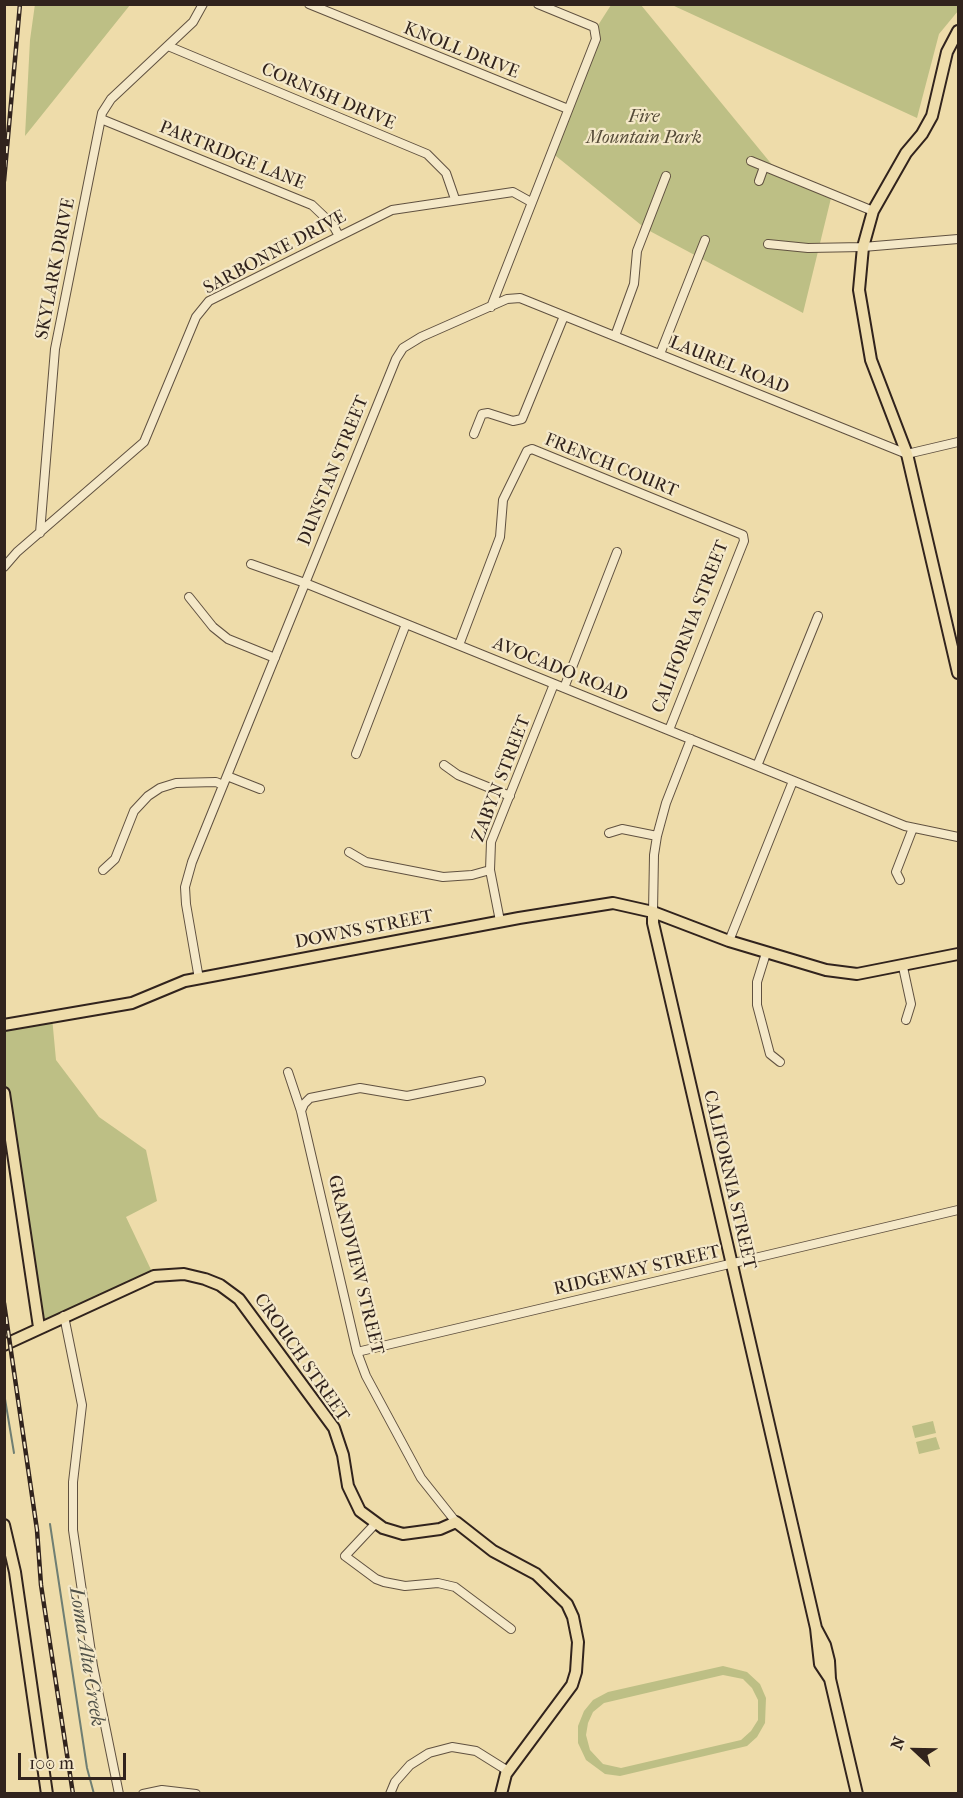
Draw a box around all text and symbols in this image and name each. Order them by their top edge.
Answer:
street label: KNOLL DRIVE [400,18,522,84]
street label: CORNISH DRIVE [258,59,398,135]
park label: Fire Mountain Park [586,107,702,150]
street label: PARTRIDGE LANE [156,117,308,195]
street label: SKYLARK DRIVE [32,196,80,342]
street label: SARBONNE DRIVE [200,206,350,300]
street label: LAUREL ROAD [666,332,792,400]
street label: DUNSTAN STREET [294,393,374,549]
street label: FRENCH COURT [541,429,681,503]
street label: CALIFORNIA STREET [648,538,734,716]
street label: AVOCADO ROAD [489,633,631,707]
street label: ZABYN STREET [468,713,536,845]
street label: DOWNS STREET [293,906,435,954]
street label: CALIFORNIA STREET [698,1088,760,1272]
street label: GRANDVIEW STREET [322,1173,388,1357]
street label: RIDGEWAY STREET [552,1241,722,1301]
street label: CROUCH STREET [249,1290,353,1426]
water label: Loma Alta Creek [63,1586,109,1728]
north arrow [885,1720,945,1780]
text: N [887,1734,909,1752]
scale bar [21,1741,129,1779]
text: 100 m [29,1753,74,1774]

